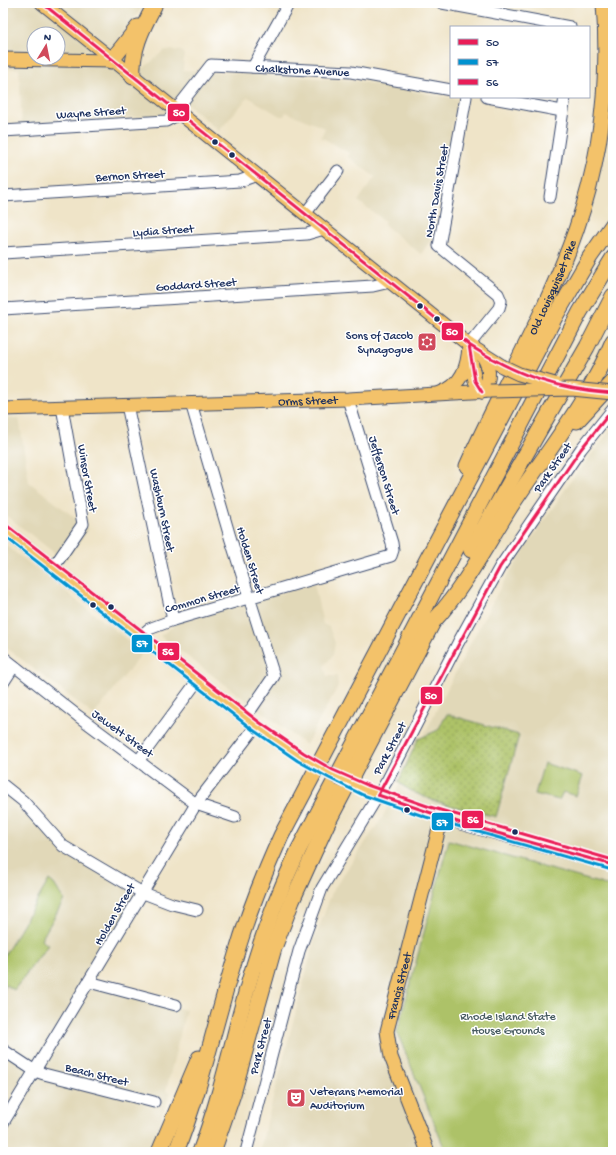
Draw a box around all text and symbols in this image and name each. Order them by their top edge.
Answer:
north arrow [26,26,66,66]
legend [450,26,590,98]
text: N [43,32,52,45]
text: 50 [486,37,499,51]
text: 57 [486,57,499,71]
street label: Chalkstone Avenue [255,62,351,81]
text: 56 [486,77,499,91]
line badge: 50 [167,103,190,122]
street label: Wayne Street [56,105,127,123]
text: 50 [173,108,186,120]
unlabelled marker [210,137,220,147]
street label: North Davis Street [423,143,453,239]
unlabelled marker [227,150,237,160]
street label: Bernon Street [94,168,166,186]
street label: Lydia Street [132,223,195,241]
street label: Old Louisquisset Pike [527,238,581,338]
street label: Goddard Street [155,276,238,296]
unlabelled marker [415,301,425,311]
unlabelled marker [432,314,442,324]
line badge: 50 [441,322,464,341]
text: 50 [446,327,459,339]
place label: Sons of Jacob Synagogue [346,330,414,358]
synagogue icon: Sons of Jacob Synagogue [416,331,438,353]
street label: Orms Street [278,394,339,410]
street label: Jefferson Street [364,435,402,518]
street label: Park Street [531,440,577,497]
street label: Winsor Street [73,444,99,514]
street label: Washburn Street [145,468,177,554]
street label: Holden Street [232,525,266,597]
street label: Common Street [164,582,242,617]
unlabelled marker [88,600,98,610]
unlabelled marker [106,602,116,612]
line badge: 57 [131,634,153,653]
text: 57 [136,639,149,651]
line badge: 56 [157,642,180,661]
text: 56 [162,647,174,659]
line badge: 50 [420,686,443,705]
text: 50 [425,691,438,703]
street label: Jewett Street [88,708,156,762]
street label: Park Street [371,719,411,779]
unlabelled marker [402,805,412,815]
line badge: 56 [461,810,484,829]
line badge: 57 [431,812,454,831]
text: 56 [467,815,479,827]
text: 57 [436,818,449,830]
unlabelled marker [510,827,520,837]
street label: Holden Street [92,880,140,949]
street label: Francis Street [385,950,416,1022]
park label: Rhode Island State House Grounds [460,1011,557,1039]
street label: Park Street [247,1016,276,1077]
street label: Beach Street [63,1061,130,1091]
place label: Veterans Memorial Auditorium [309,1086,404,1114]
theatre icon: Veterans Memorial Auditorium [285,1087,307,1109]

